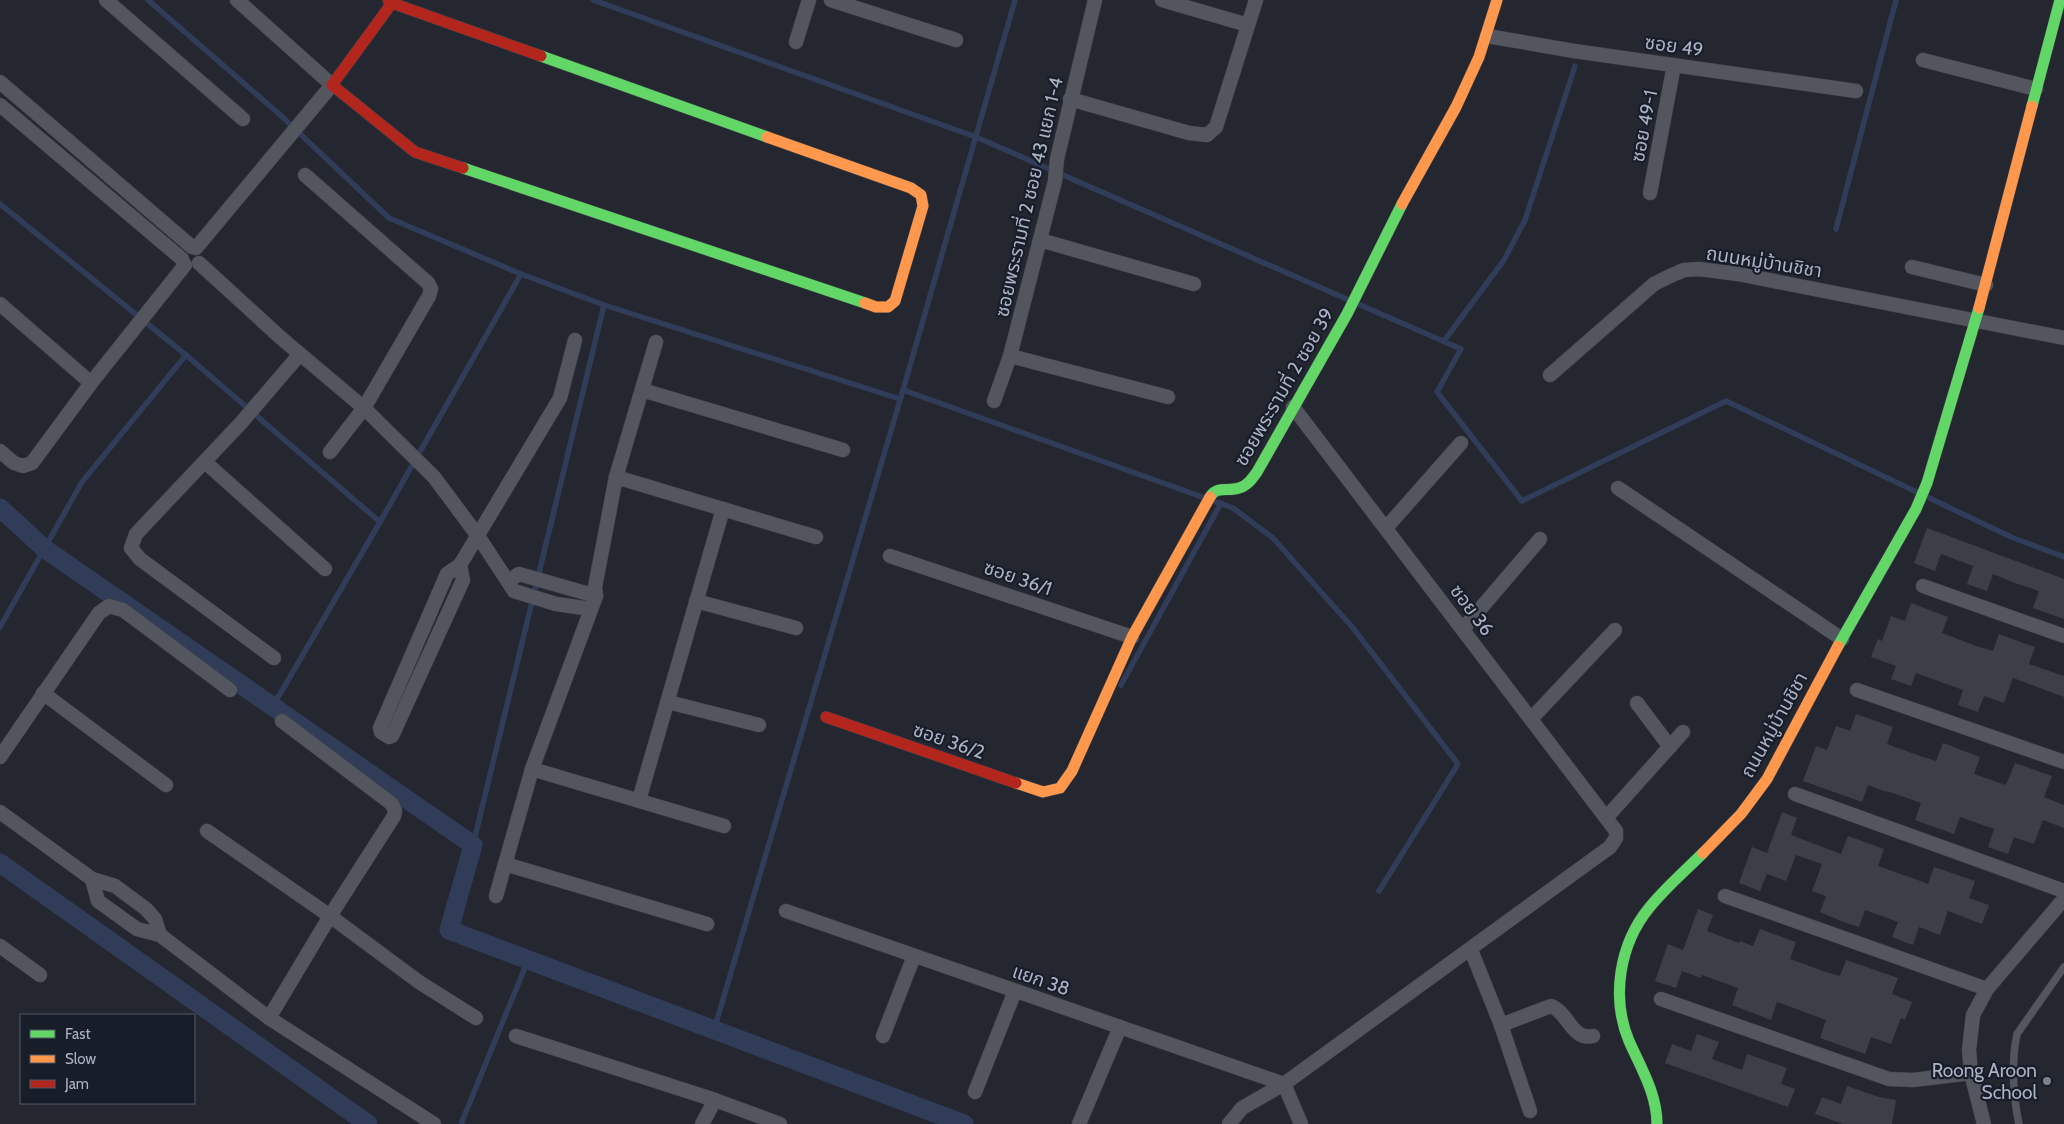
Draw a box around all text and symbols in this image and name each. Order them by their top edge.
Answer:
street label: ซอย 49 [1643,31,1705,61]
street label: ซอยพระรามที่ 2 ซอย 43 แยก 1-4 [988,74,1068,319]
street label: ซอย 49-1 [1626,88,1662,164]
street label: ถนนหมู่บ้านชิชา [1704,241,1824,283]
street label: ซอยพระรามที่ 2 ซอย 39 [1228,303,1339,470]
street label: ซอย 36/1 [981,556,1055,600]
street label: ซอย 36 [1445,580,1499,640]
street label: ถนนหมู่บ้านชิชา [1736,668,1813,782]
street label: ซอย 36/2 [910,718,988,764]
street label: แยก 38 [1009,960,1073,1000]
legend [20,1014,195,1104]
text: Fast [65,1025,90,1043]
text: Slow [65,1050,96,1068]
place label: Roong Aroon School [1932,1059,2038,1104]
text: Jam [64,1075,89,1093]
marker: Roong Aroon School [2041,1075,2053,1087]

